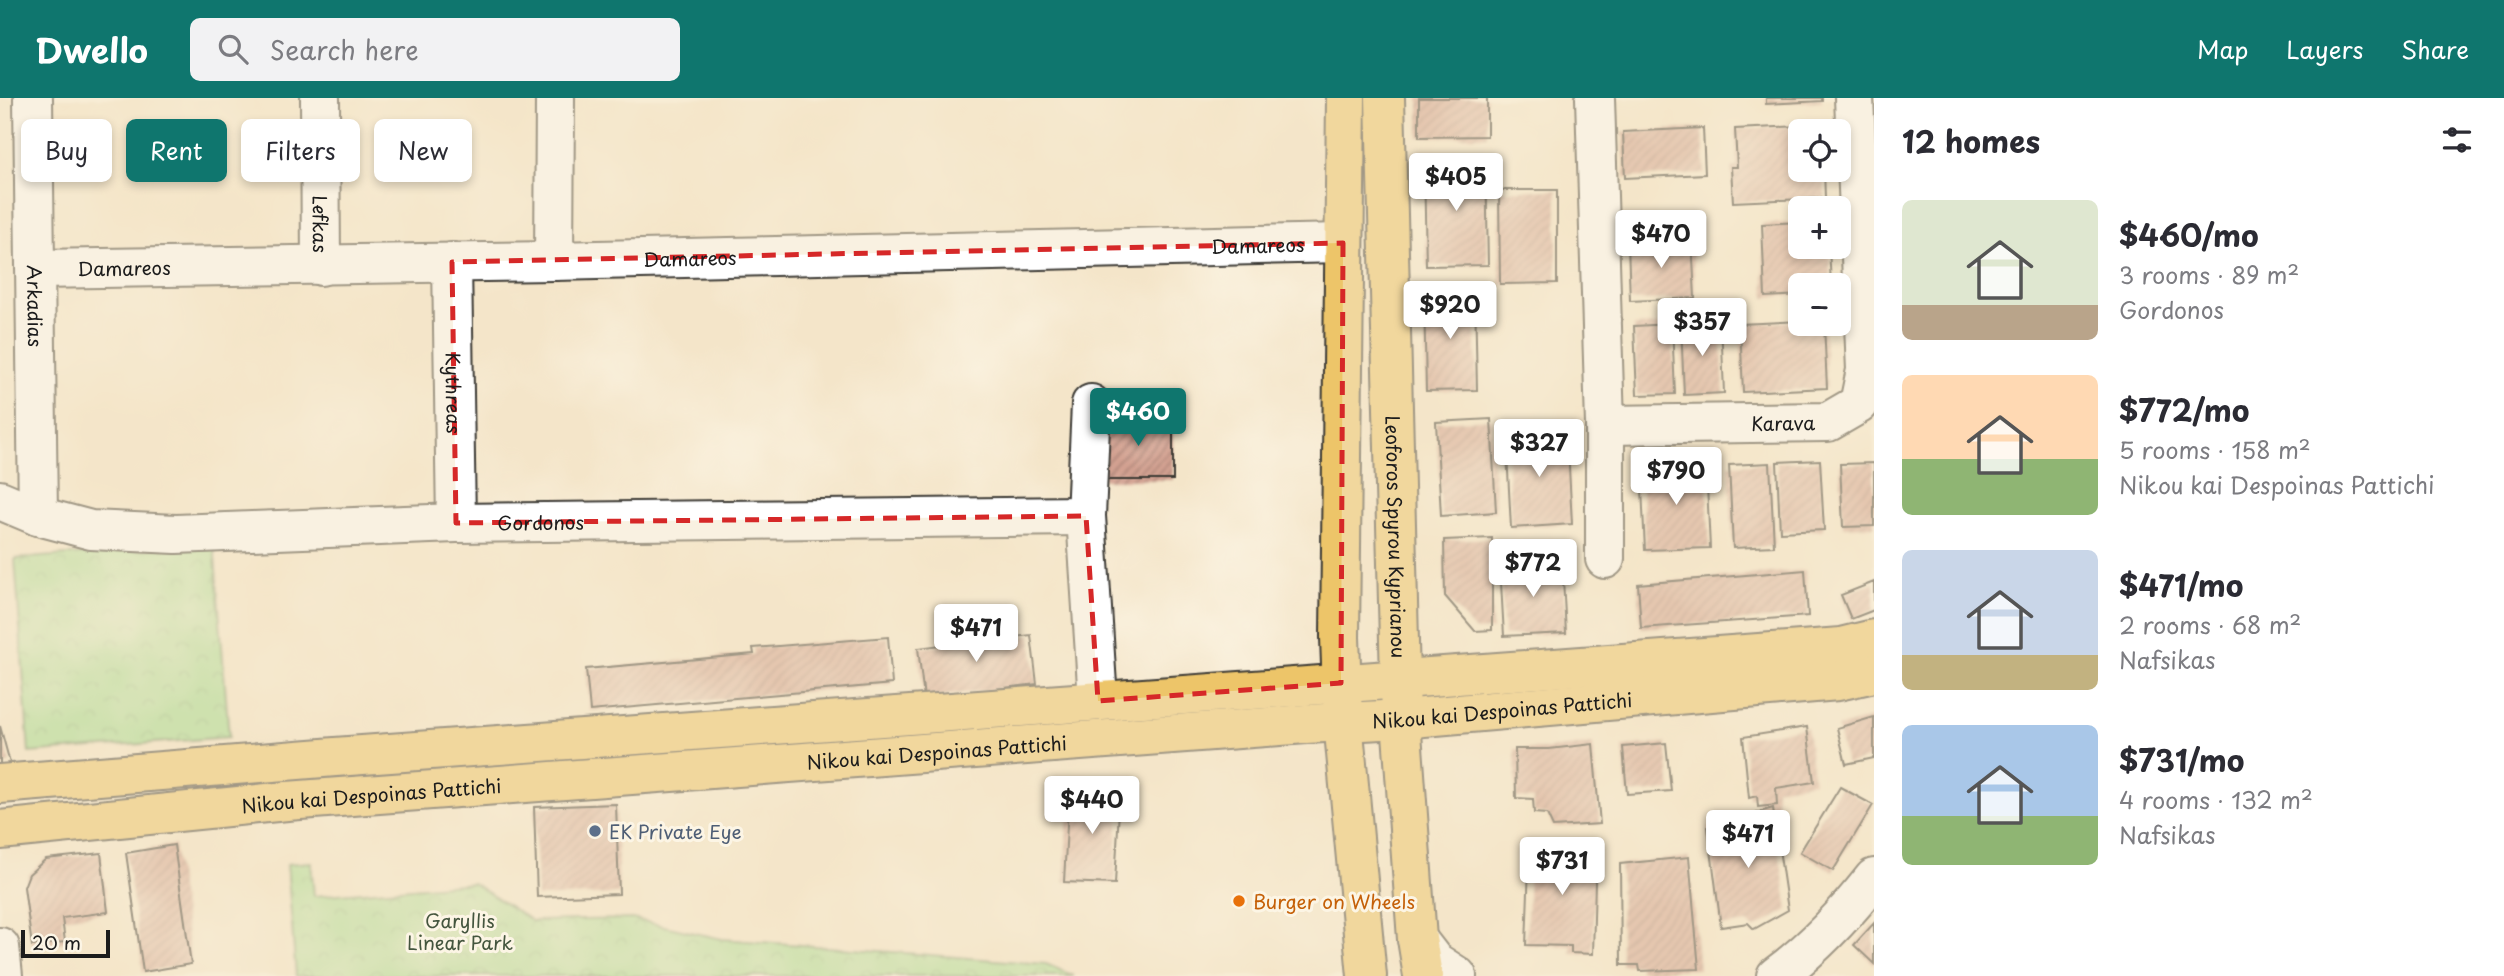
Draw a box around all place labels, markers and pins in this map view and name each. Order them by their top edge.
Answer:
pin: $405 [1415,153,1497,213]
pin: $470 [1620,211,1702,270]
pin: $920 [1409,282,1491,341]
pin: $357 [1661,299,1743,358]
pin: $460 [1097,388,1179,448]
pin: $327 [1498,420,1580,479]
pin: $790 [1635,448,1717,507]
pin: $772 [1492,540,1574,599]
pin: $471 [935,604,1017,664]
pin: $440 [1051,776,1133,836]
pin: $471 [1707,810,1789,870]
place label: EK Private Eye [609,817,742,845]
marker: EK Private Eye [587,823,603,839]
pin: $731 [1521,838,1603,897]
place label: Burger on Wheels [1253,887,1415,915]
marker: Burger on Wheels [1231,893,1247,909]

